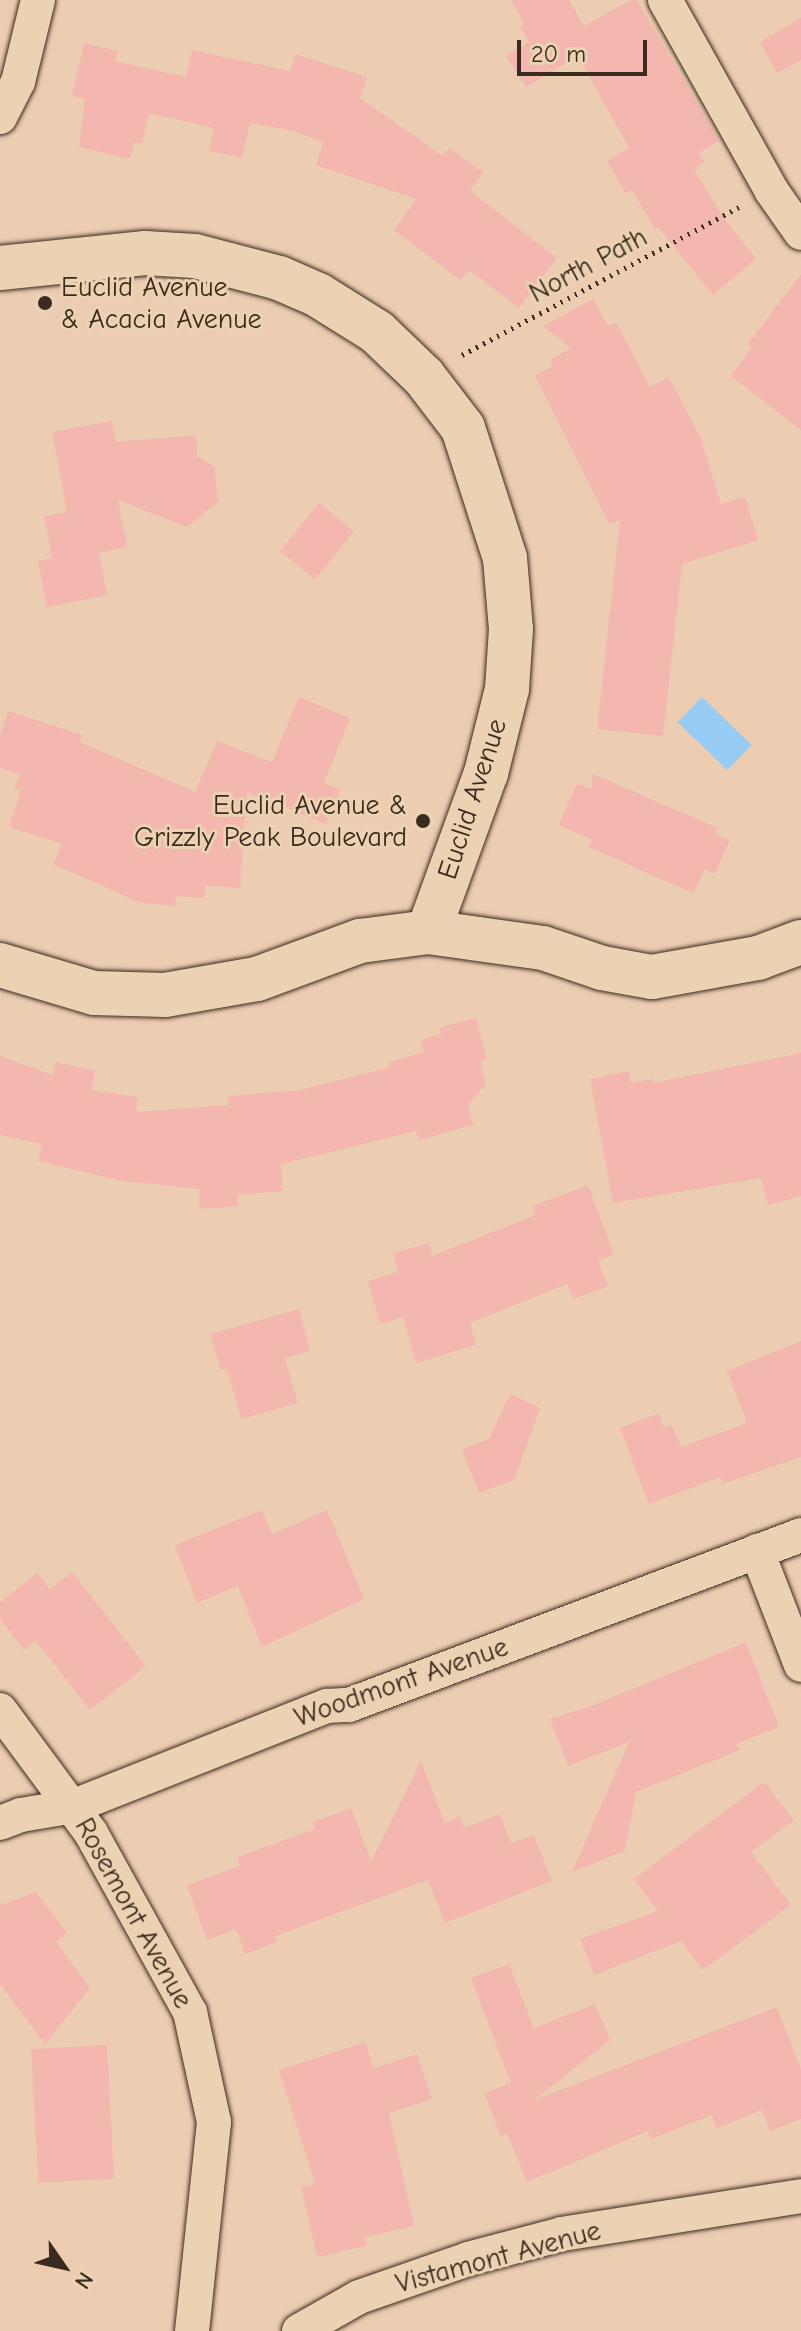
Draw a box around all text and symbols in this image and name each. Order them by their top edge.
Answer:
scale bar [521,24,651,74]
text: 20 m [531,40,586,68]
street label: North Path [523,220,653,310]
place label: Euclid Avenue & Acacia Avenue [61,270,262,336]
marker: Euclid Avenue & Acacia Avenue [36,294,54,312]
street label: Euclid Avenue [430,715,514,883]
place label: Euclid Avenue & Grizzly Peak Boulevard [134,788,407,854]
marker: Euclid Avenue & Grizzly Peak Boulevard [414,812,432,830]
street label: Woodmont Avenue [290,1630,512,1734]
street label: Rosemont Avenue [68,1812,200,2014]
street label: Vistamont Avenue [392,2214,604,2300]
north arrow [24,2227,104,2307]
text: N [69,2267,99,2294]

